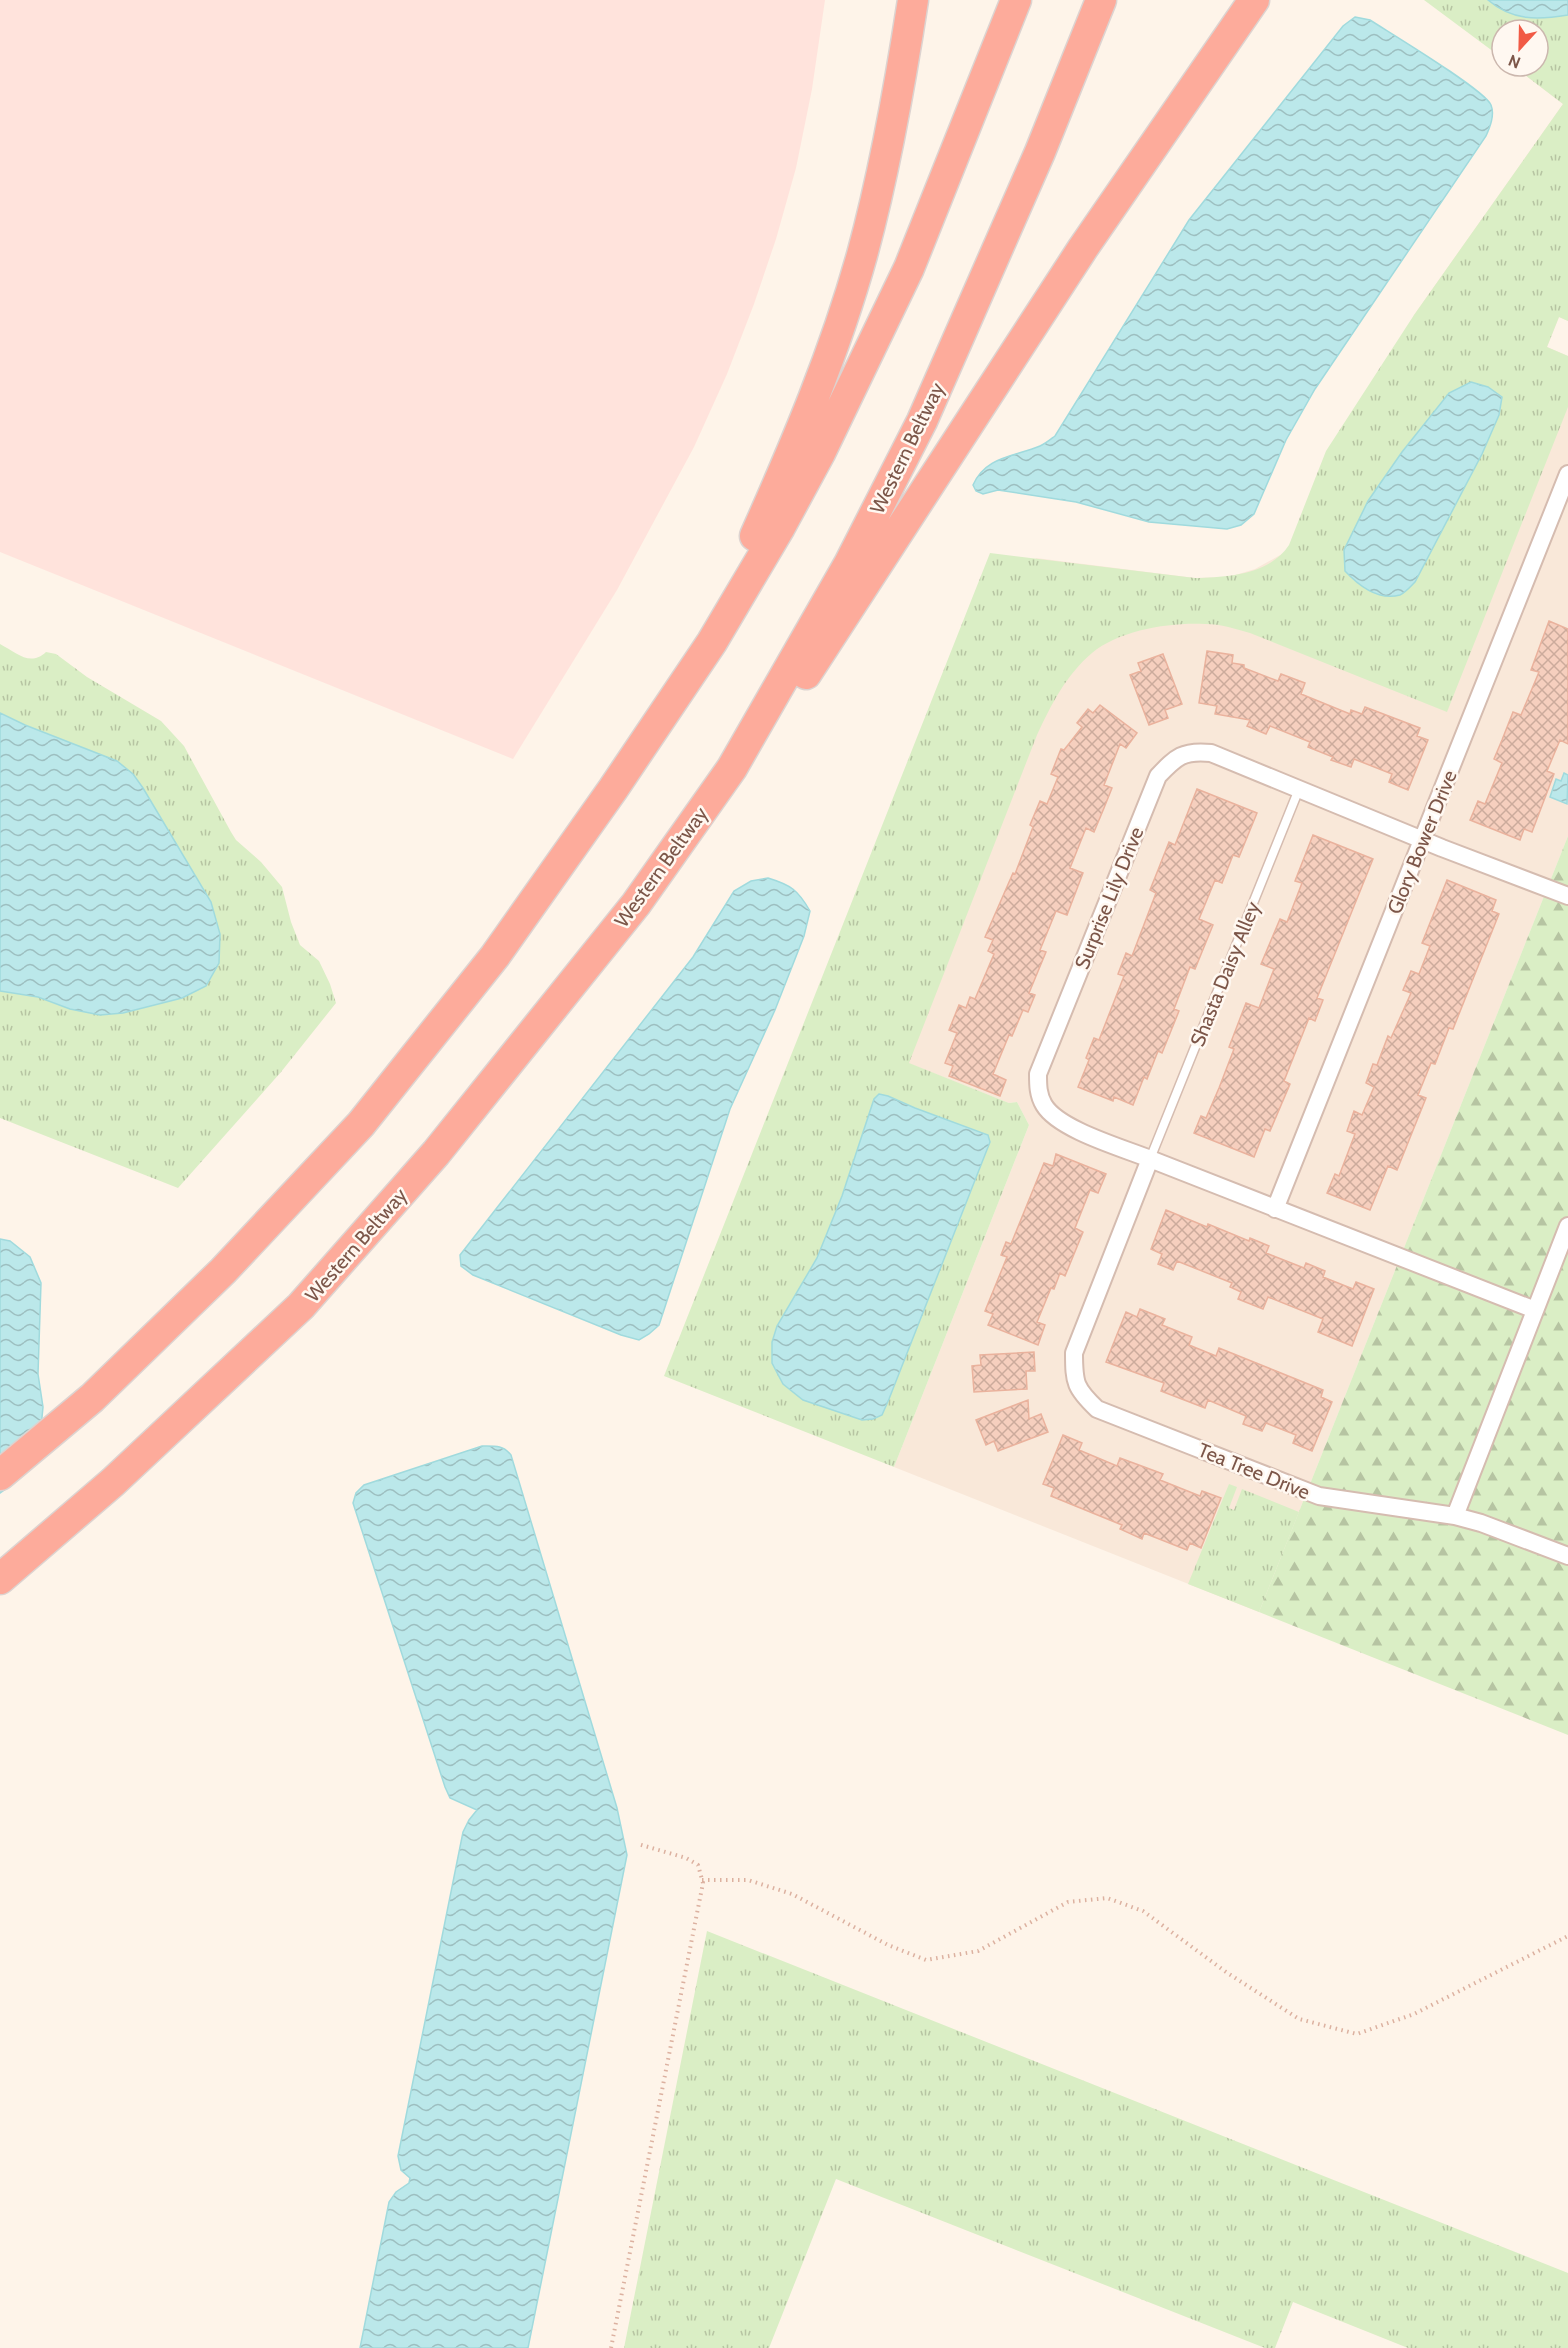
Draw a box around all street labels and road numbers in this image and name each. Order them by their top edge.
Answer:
street label: Western Beltway [865,379,949,517]
street label: Glory Bower Drive [1382,767,1462,917]
street label: Western Beltway [609,802,713,932]
street label: Surprise Lily Drive [1070,823,1148,973]
street label: Shasta Daisy Alley [1185,898,1265,1050]
street label: Western Beltway [300,1183,412,1307]
street label: Tea Tree Drive [1195,1438,1313,1504]

